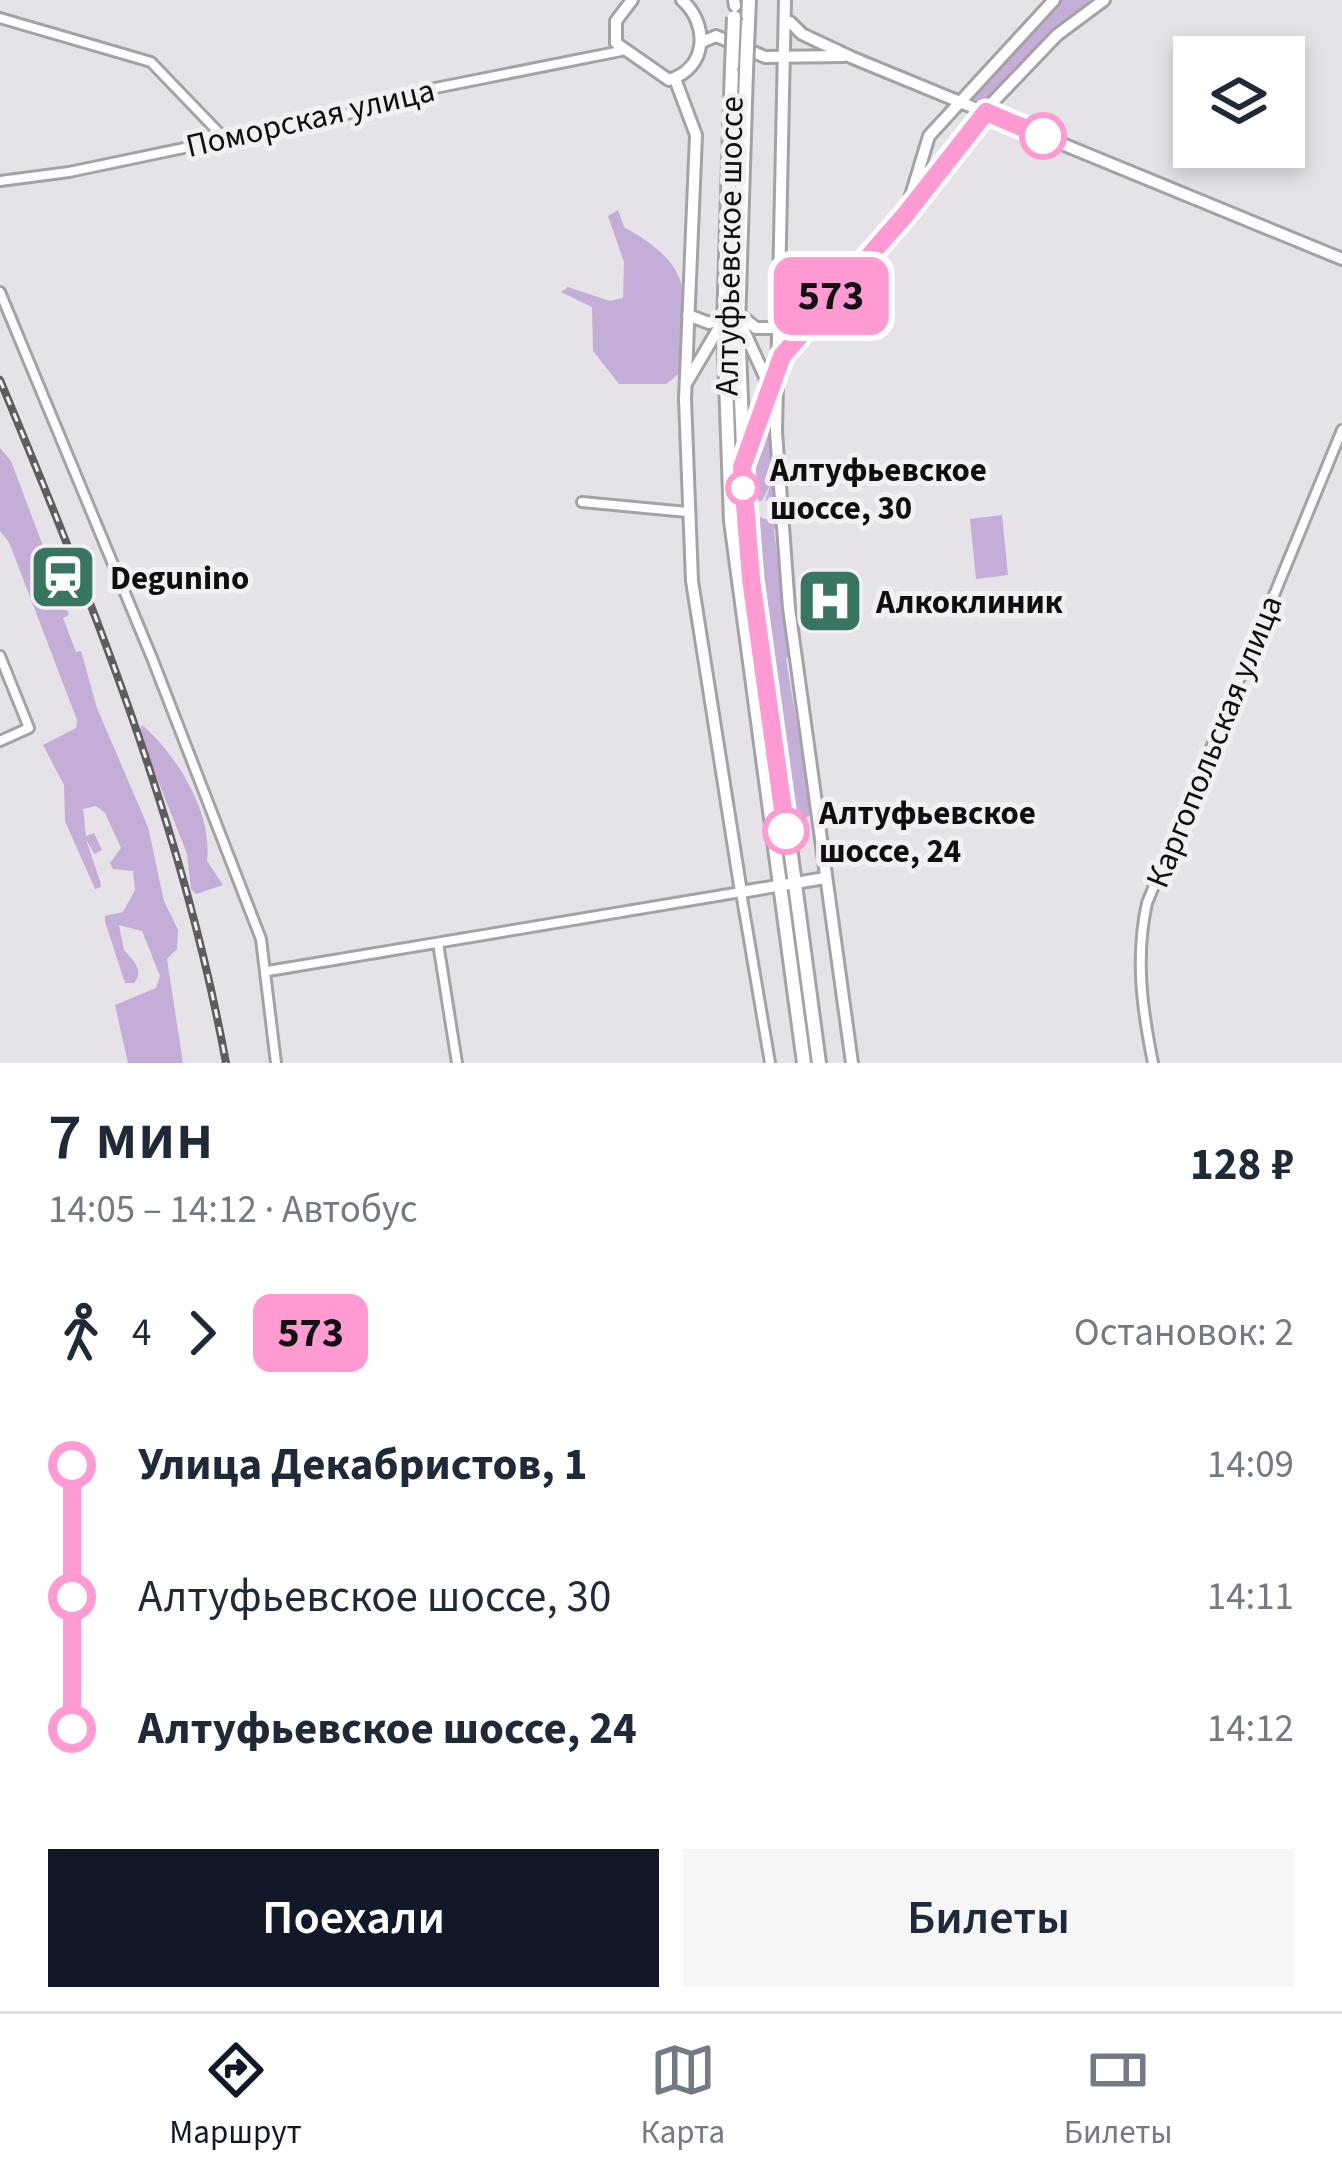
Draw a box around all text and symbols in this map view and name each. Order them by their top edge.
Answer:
map controls [1173,36,1305,168]
button: layers [1173,36,1305,168]
street label: Поморская улица [181,67,439,170]
street label: Алтуфьевское шоссе [703,96,756,396]
unlabelled marker [1021,114,1065,158]
line badge: 573 [762,257,900,335]
text: 573 [798,266,864,326]
place label: Алтуфьевское шоссе, 30 [769,447,987,532]
marker: Алтуфьевское шоссе, 30 [727,472,759,504]
station icon: Degunino [28,542,98,612]
place label: Degunino [110,555,249,602]
hospital icon: Алкоклиник [795,566,865,636]
place label: Алкоклиник [875,579,1063,626]
street label: Каргопольская улица [1134,588,1295,895]
place label: Алтуфьевское шоссе, 24 [818,790,1036,875]
marker: Алтуфьевское шоссе, 24 [764,809,808,853]
text: 7 мин [48,1090,213,1184]
text: 128 ₽ [1190,1133,1294,1197]
text: 14:05 – 14:12 · Автобус [48,1182,418,1238]
icon: walk [48,1300,114,1366]
icon: forward [169,1300,235,1366]
text: 573 [277,1303,344,1363]
text: 4 [132,1305,151,1361]
text: Остановок: 2 [1074,1305,1294,1361]
text: Улица Декабристов, 1 [138,1433,588,1497]
text: 14:09 [1207,1437,1294,1493]
text: Алтуфьевское шоссе, 30 [138,1565,611,1629]
text: 14:11 [1207,1569,1294,1625]
text: Алтуфьевское шоссе, 24 [138,1697,637,1761]
text: 14:12 [1207,1701,1294,1757]
button: Поехали [48,1849,659,1987]
button: Билеты [683,1849,1294,1987]
tab: Маршрут [169,2037,302,2156]
tab: Карта [641,2037,725,2156]
tab: Билеты [1064,2037,1173,2156]

